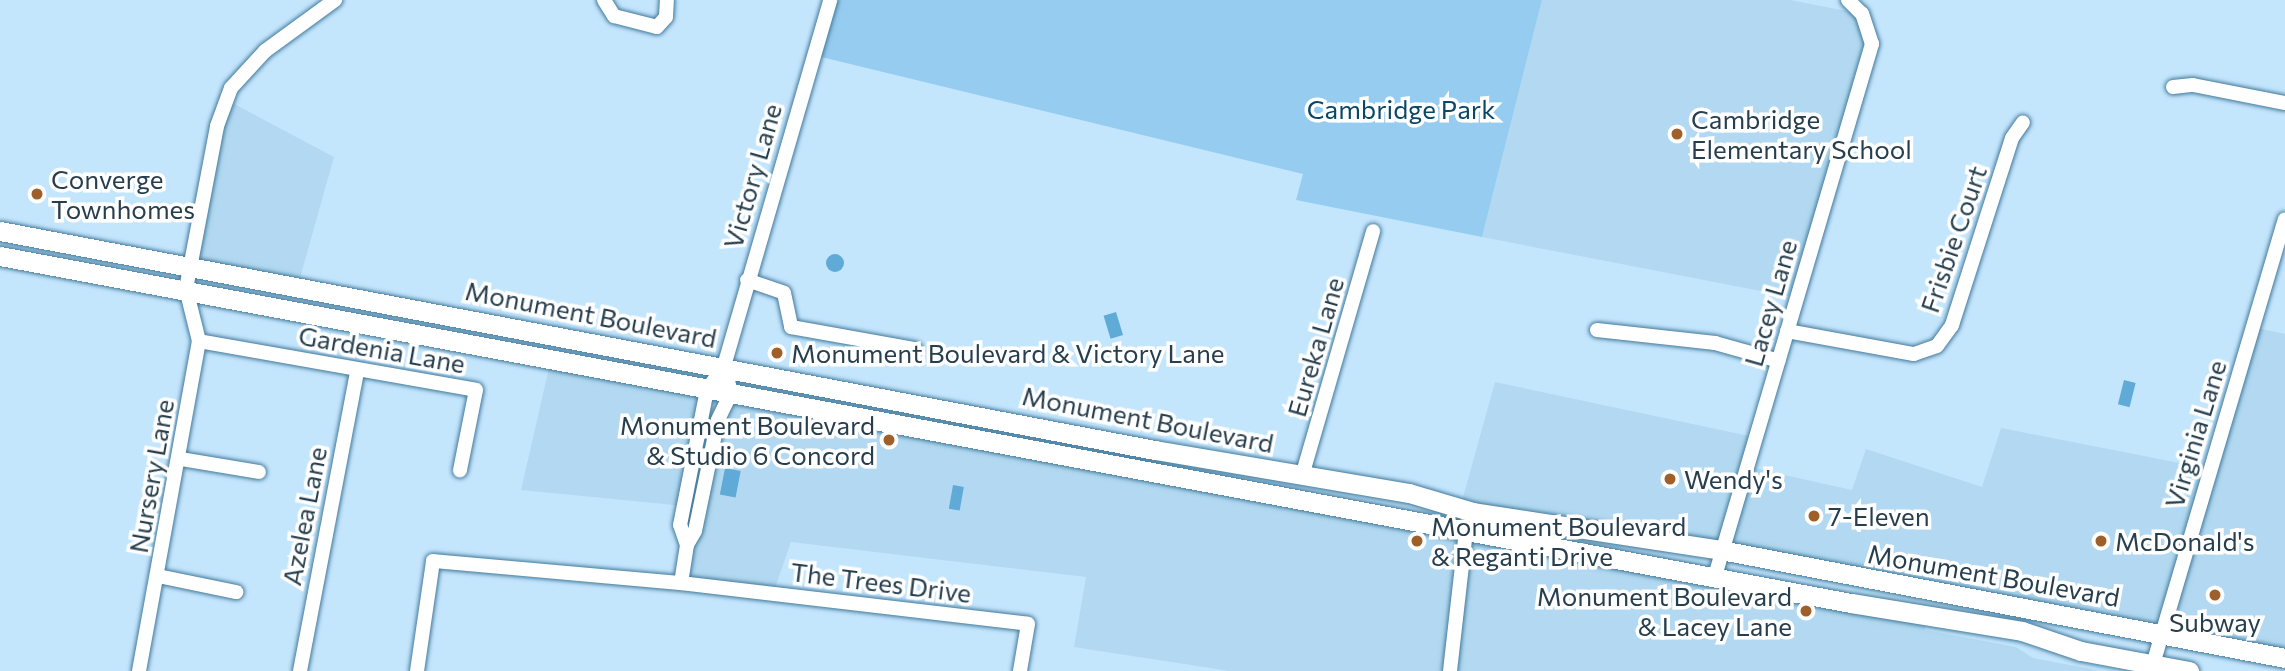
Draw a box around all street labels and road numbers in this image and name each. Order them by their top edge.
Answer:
street label: Victory Lane [716,100,788,252]
street label: Frisbie Court [1913,162,1993,316]
street label: Lacey Lane [1737,236,1803,370]
street label: Monument Boulevard [463,274,719,354]
street label: Eureka Lane [1280,274,1350,420]
street label: Gardenia Lane [296,319,468,379]
street label: Virginia Lane [2158,356,2232,512]
street label: Monument Boulevard [1020,379,1276,459]
street label: Nursery Lane [122,397,180,555]
street label: Azelea Lane [275,444,333,588]
street label: Monument Boulevard [1866,537,2122,613]
street label: The Trees Drive [789,555,973,609]

